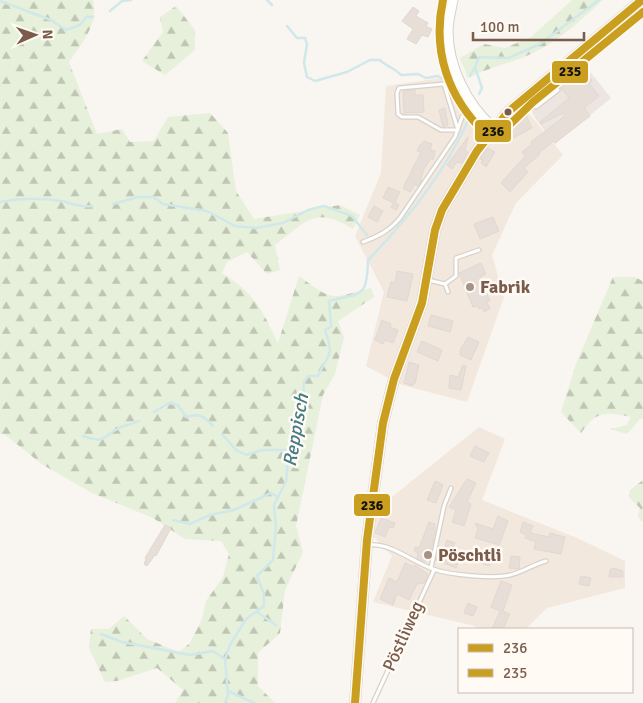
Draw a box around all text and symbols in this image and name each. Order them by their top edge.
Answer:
north arrow [10,10,60,60]
scale bar [473,10,584,42]
text: 100 m [480,18,520,36]
text: N [39,29,56,40]
line badge: 235 [551,60,589,84]
text: 235 [559,63,581,80]
unlabelled marker [503,107,513,117]
line badge: 236 [474,119,512,143]
text: 236 [482,123,505,140]
place label: Fabrik [480,276,531,298]
marker: Fabrik [464,281,476,293]
water label: Reppisch [278,391,314,468]
line badge: 236 [353,493,391,517]
text: 236 [361,497,384,514]
place label: Pöschtli [438,544,501,566]
marker: Pöschtli [422,549,434,561]
street label: Pöstliweg [378,598,428,674]
legend [458,628,633,693]
text: 236 [503,639,527,657]
text: 235 [503,664,527,682]

